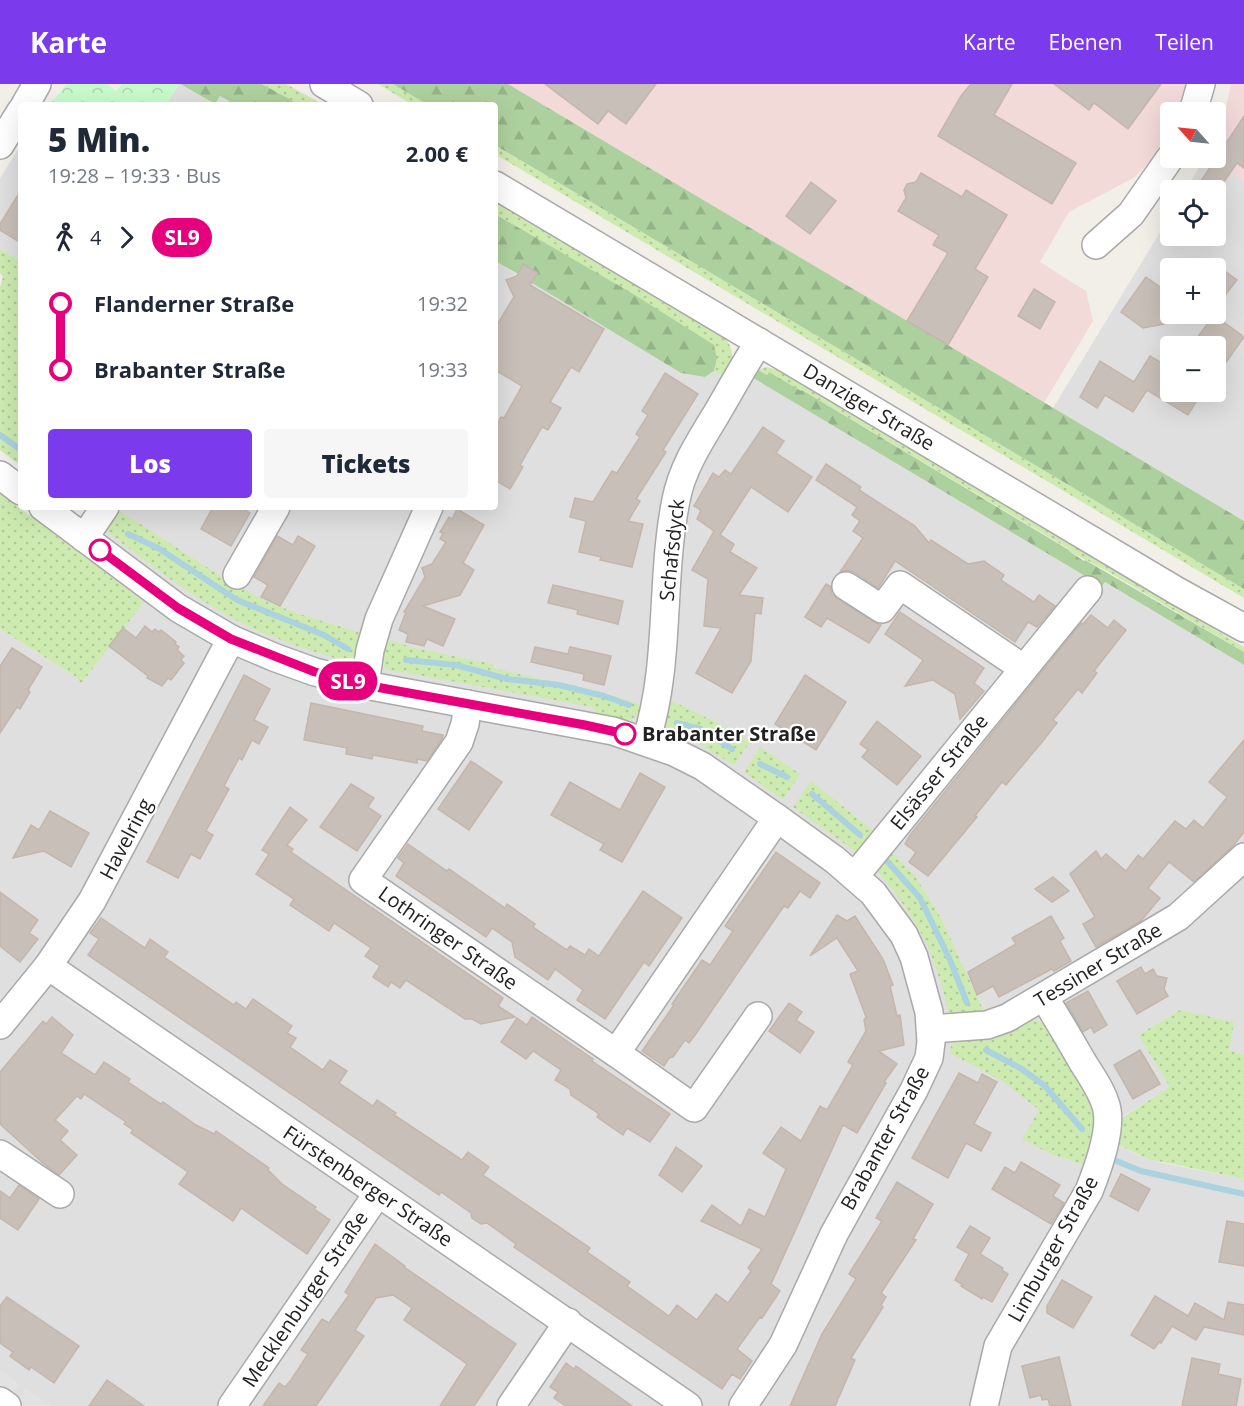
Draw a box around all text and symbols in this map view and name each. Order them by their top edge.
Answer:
text: Karte [30,23,107,61]
text: Karte [963,28,1016,56]
text: Ebenen [1049,28,1122,56]
text: Teilen [1155,28,1214,56]
north arrow [1160,102,1226,168]
map controls [1160,102,1226,402]
text: 5 Min. [48,117,150,162]
text: 2.00 € [406,138,468,168]
text: 19:28 – 19:33 · Bus [48,162,221,189]
button: locate [1160,180,1226,246]
icon: walk [48,221,81,254]
icon: forward [110,221,143,254]
text: SL9 [164,223,200,251]
text: 4 [90,224,101,251]
button: + [1160,258,1226,324]
text: Flanderner Straße [94,288,294,318]
text: 19:32 [417,290,468,317]
button: − [1160,336,1226,402]
text: Brabanter Straße [94,354,286,384]
text: 19:33 [417,356,468,383]
street label: Danziger Straße [799,357,940,456]
button: Los [48,429,252,498]
button: Tickets [264,429,468,498]
street label: Schafsdyck [653,497,690,602]
unlabelled marker [89,539,111,561]
line badge: SL9 [314,662,382,700]
text: SL9 [330,667,366,695]
street label: Elsässer Straße [884,708,994,835]
place label: Brabanter Straße [642,720,816,747]
marker: Brabanter Straße [614,723,636,745]
street label: Havelring [93,793,158,884]
street label: Lothringer Straße [373,880,523,996]
street label: Tessiner Straße [1029,916,1167,1013]
street label: Brabanter Straße [834,1061,935,1215]
street label: Fürstenberger Straße [278,1119,458,1252]
street label: Limburger Straße [1001,1171,1104,1327]
street label: Mecklenburger Straße [235,1205,374,1392]

